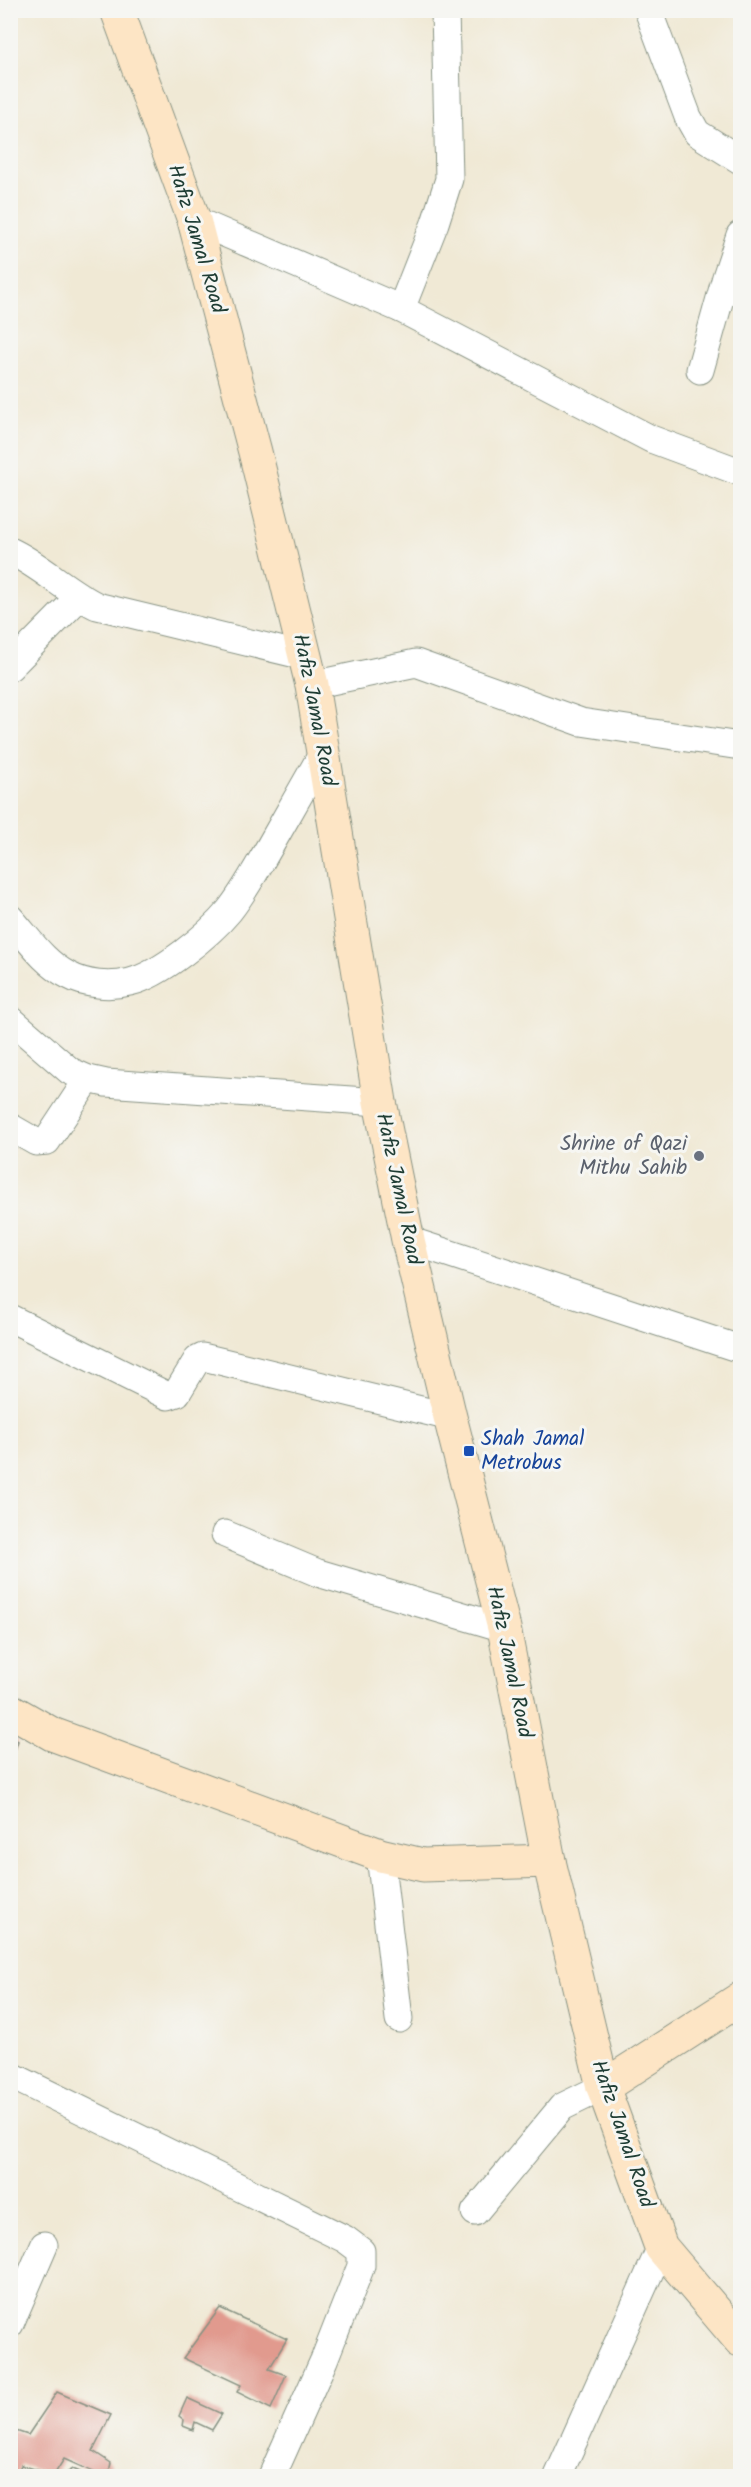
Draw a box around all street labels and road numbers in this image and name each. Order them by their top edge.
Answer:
street label: Hafiz Jamal Road [158,160,235,318]
street label: Hafiz Jamal Road [283,631,345,790]
street label: Hafiz Jamal Road [366,1110,430,1269]
street label: Hafiz Jamal Road [477,1583,541,1742]
street label: Hafiz Jamal Road [581,2056,663,2213]

